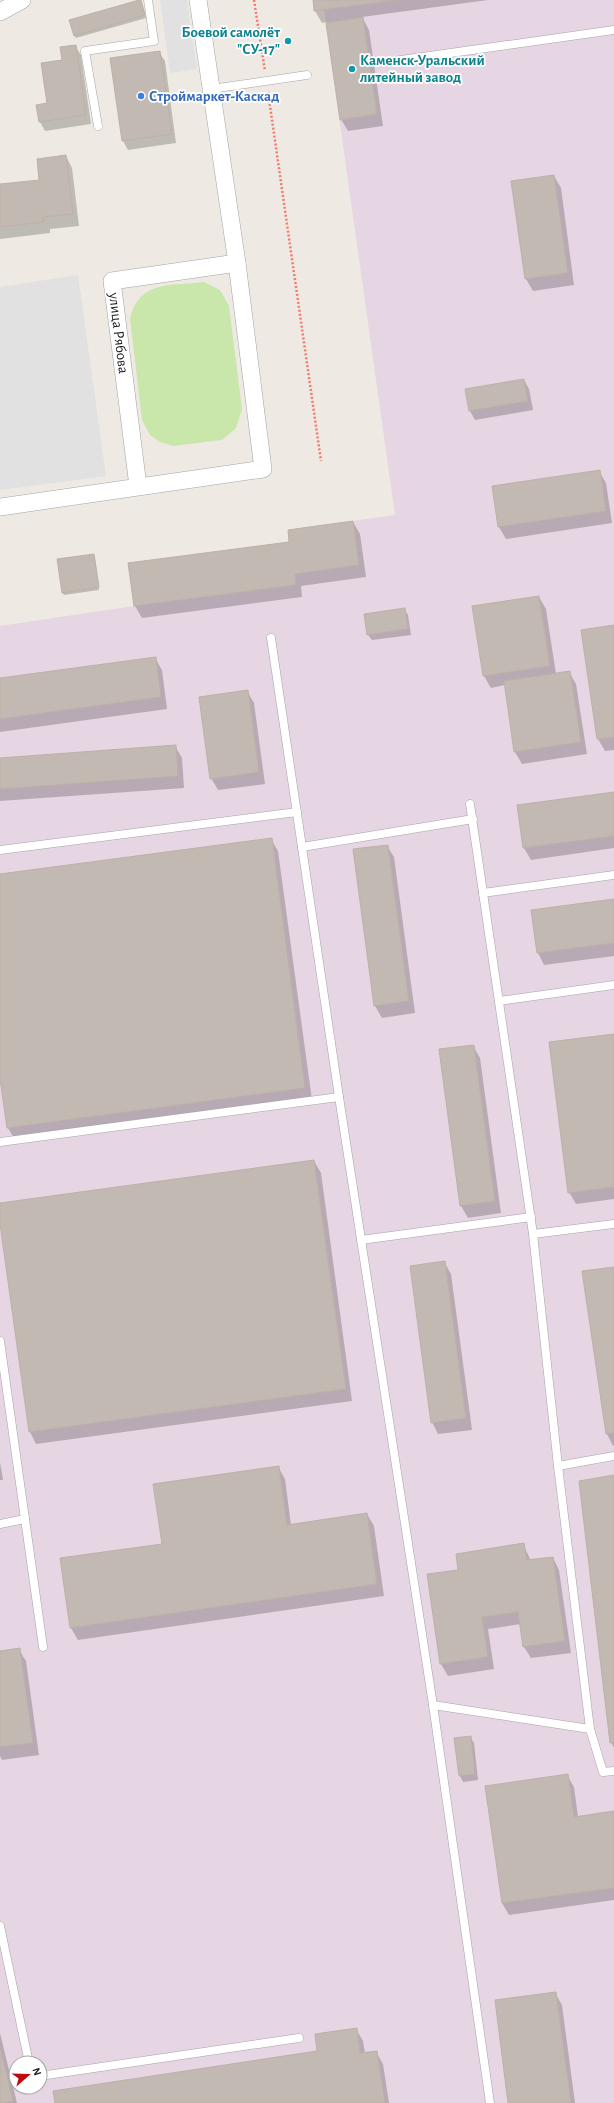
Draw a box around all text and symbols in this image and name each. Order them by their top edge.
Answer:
place label: Боевой самолёт "СУ-17" [182,25,280,57]
marker: Боевой самолёт "СУ-17" [283,36,293,46]
place label: Каменск-Уральский литейный завод [360,53,485,85]
marker: Каменск-Уральский литейный завод [347,64,357,74]
place label: Строймаркет-Каскад [149,89,279,104]
marker: Строймаркет-Каскад [136,91,146,101]
street label: улица Рябова [106,291,131,374]
north arrow [8,2055,48,2095]
text: N [30,2066,43,2077]

